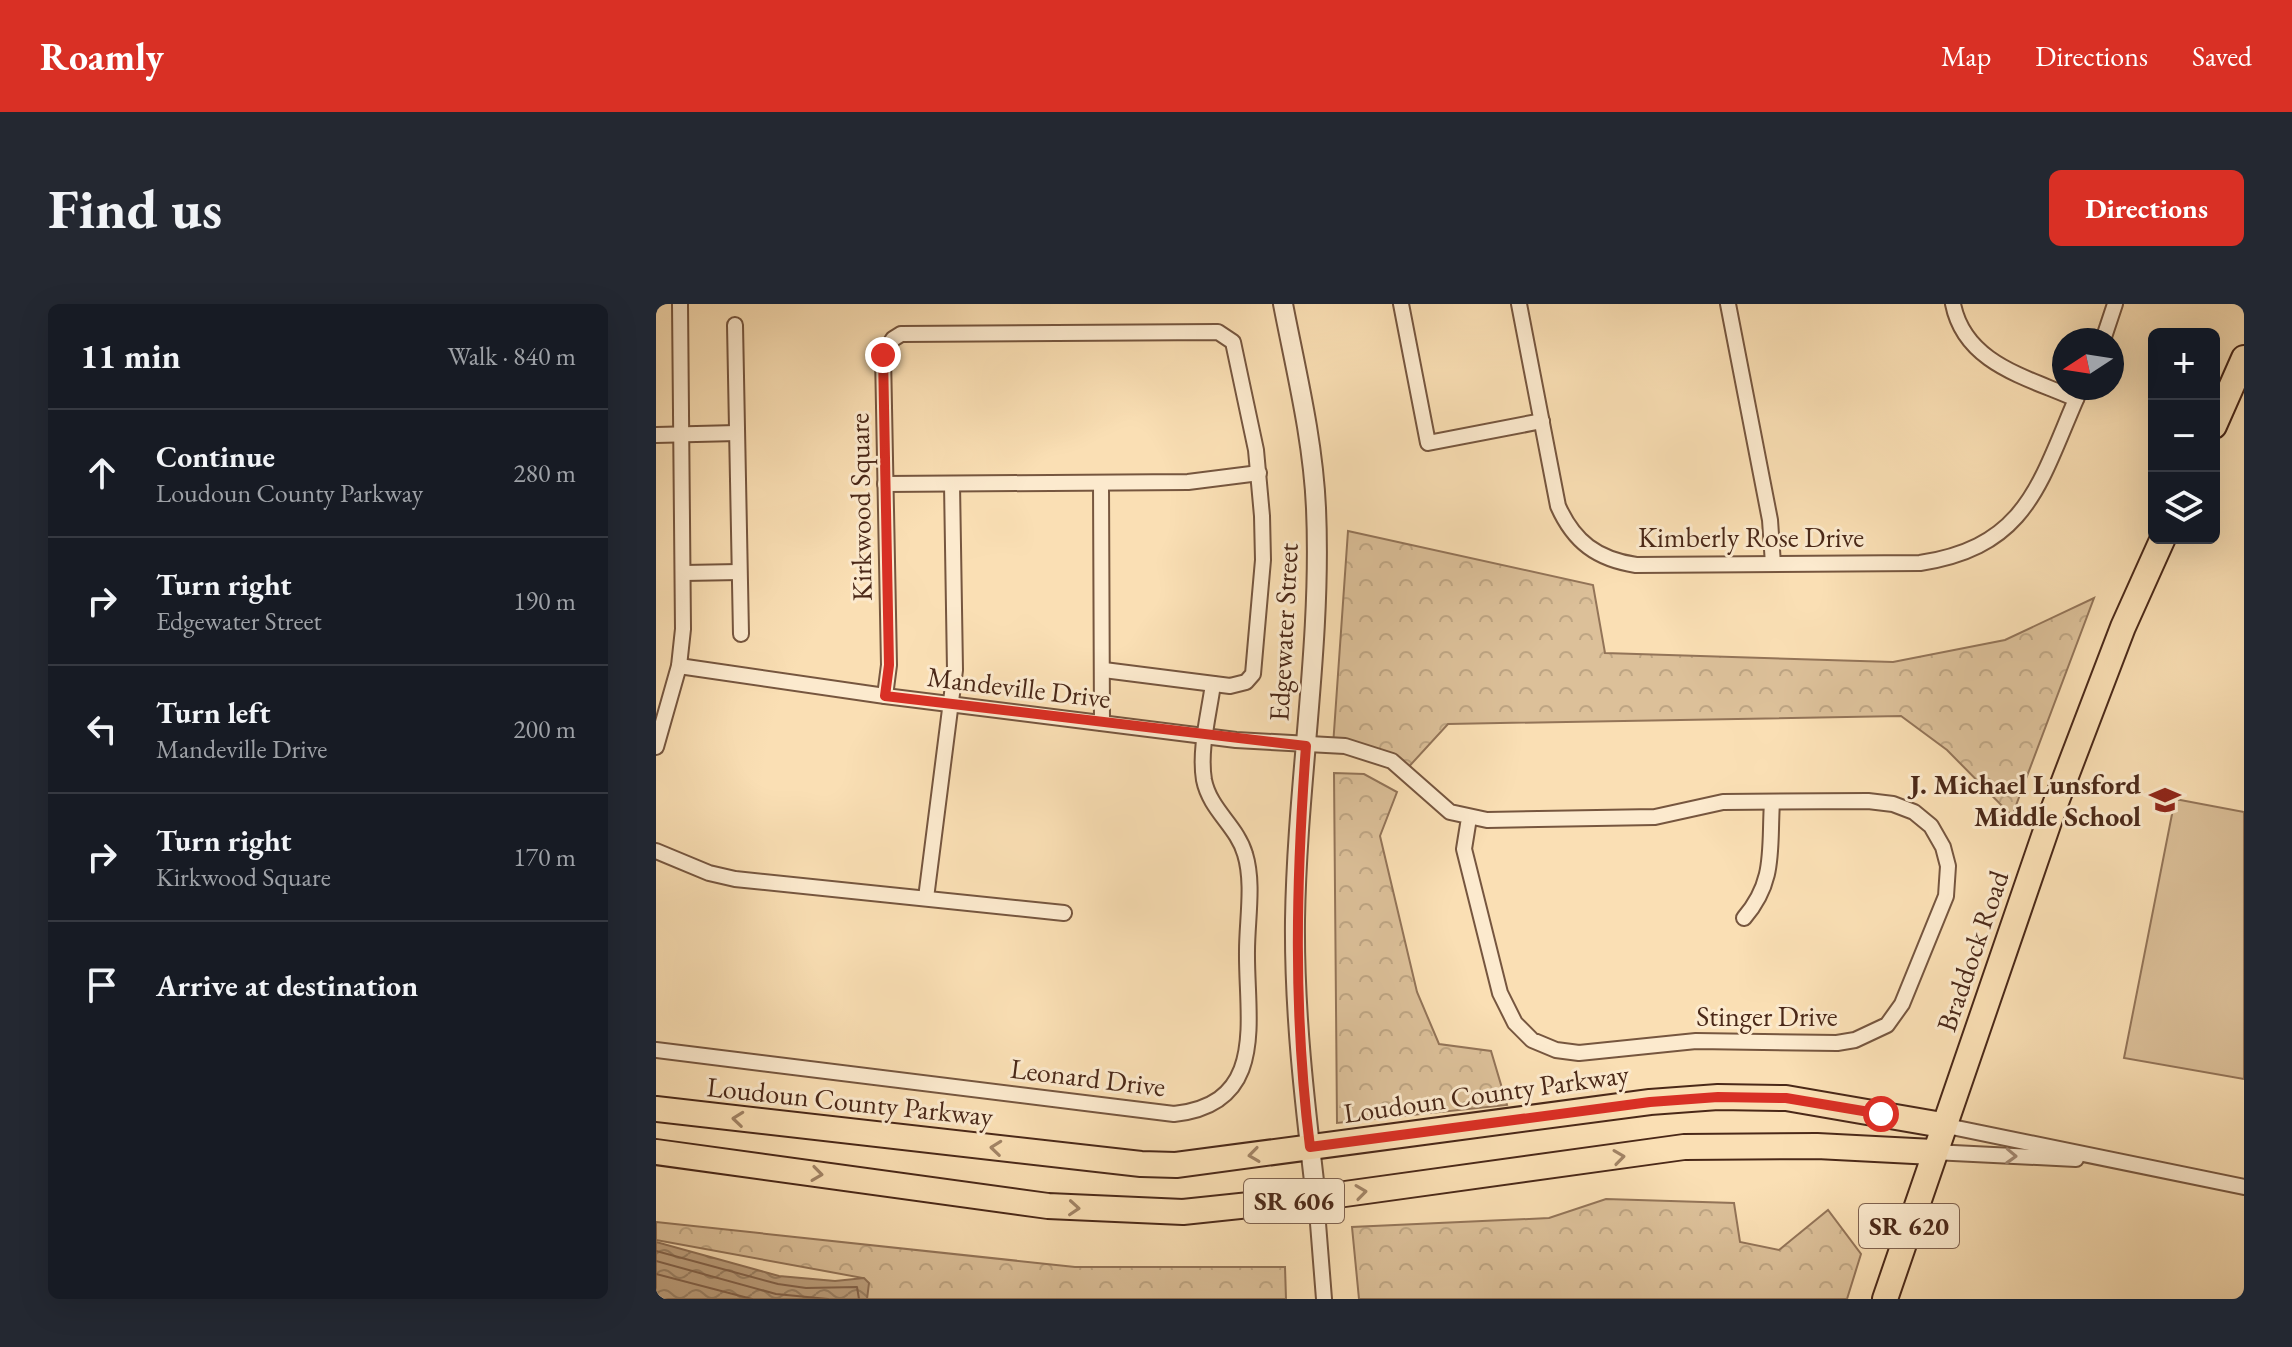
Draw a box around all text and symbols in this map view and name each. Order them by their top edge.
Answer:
text: Roamly [40,32,164,81]
text: Map [1941,38,1991,74]
text: Directions [2035,38,2148,74]
text: Saved [2192,38,2252,74]
button: Directions [2049,170,2244,246]
text: Find us [48,172,222,245]
north arrow [2052,328,2124,400]
map controls [2148,328,2220,544]
button: + [2148,328,2220,400]
text: 11 min [80,334,181,378]
route end [865,337,901,373]
text: Walk · 840 m [448,339,576,373]
button: − [2148,400,2220,472]
street label: Kirkwood Square [840,413,880,601]
text: Continue [156,437,275,476]
icon: ahead [80,451,124,495]
text: 280 m [513,456,576,490]
button: layers [2148,472,2220,544]
text: Loudoun County Parkway [156,476,423,510]
street label: Kimberly Rose Drive [1638,519,1864,555]
street label: Edgewater Street [1260,542,1306,722]
text: Turn right [156,565,292,604]
icon: right [80,579,124,623]
text: 190 m [513,584,576,618]
text: Edgewater Street [156,604,322,638]
street label: Mandeville Drive [925,658,1113,716]
text: Turn left [156,693,270,732]
icon: left [80,707,124,751]
text: 200 m [513,712,576,746]
text: Mandeville Drive [156,732,327,766]
place label: J. Michael Lunsford Middle School [1907,766,2142,834]
school or university icon: J. Michael Lunsford Middle School [2148,783,2182,817]
text: Turn right [156,821,292,860]
icon: right [80,835,124,879]
text: 170 m [513,840,576,874]
text: Kirkwood Square [156,860,331,894]
street label: Braddock Road [1928,865,2017,1036]
icon: arrive [80,963,124,1007]
text: Arrive at destination [156,966,418,1005]
street label: Stinger Drive [1696,998,1838,1034]
street label: Leonard Drive [1009,1050,1168,1104]
street label: Loudoun County Parkway [1341,1055,1632,1131]
street label: Loudoun County Parkway [705,1068,996,1134]
route start [1863,1096,1899,1132]
one-way arrow [731,1110,744,1127]
one-way arrow [989,1140,1003,1157]
one-way arrow [1248,1146,1261,1163]
one-way arrow [2005,1148,2018,1165]
one-way arrow [1612,1149,1625,1166]
one-way arrow [810,1165,823,1182]
road number: SR 606 [1244,1179,1344,1223]
one-way arrow [1354,1184,1368,1201]
one-way arrow [1068,1199,1081,1216]
road number: SR 620 [1859,1204,1959,1248]

